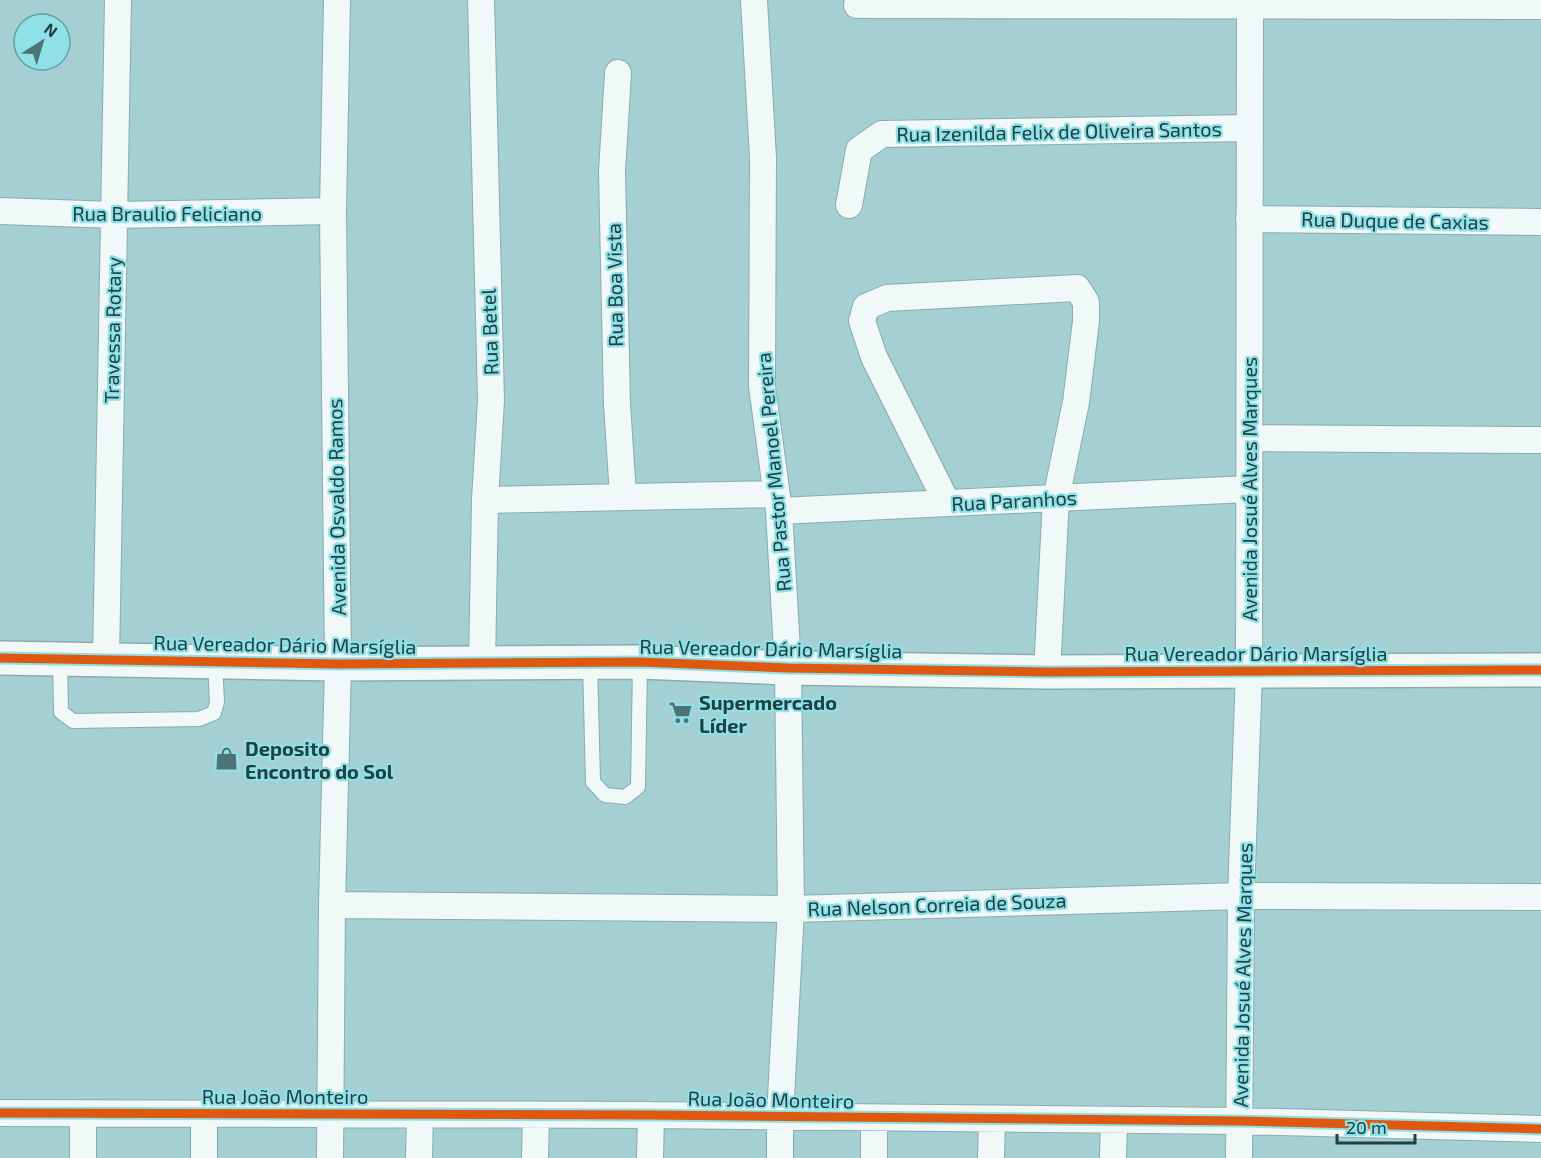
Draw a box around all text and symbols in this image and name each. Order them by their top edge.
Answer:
north arrow [12,12,72,72]
text: N [41,19,62,41]
street label: Rua Izenilda Felix de Oliveira Santos [896,116,1222,146]
street label: Rua Braulio Feliciano [72,201,262,225]
street label: Rua Duque de Caxias [1301,206,1489,234]
street label: Rua Boa Vista [601,223,627,347]
street label: Travessa Rotary [99,256,125,403]
street label: Rua Betel [475,288,503,376]
street label: Rua Pastor Manoel Pereira [751,351,795,593]
street label: Avenida Josué Alves Marques [1237,357,1261,621]
street label: Avenida Osvaldo Ramos [322,398,350,616]
street label: Rua Paranhos [951,485,1077,515]
street label: Rua Vereador Dário Marsíglia [153,630,417,658]
street label: Rua Vereador Dário Marsíglia [639,634,903,662]
street label: Rua Vereador Dário Marsíglia [1124,641,1388,665]
place label: Supermercado Líder [699,690,837,737]
supermarket icon: Supermercado Líder [668,700,694,726]
place label: Deposito Encontro do Sol [245,736,394,783]
shop icon: Deposito Encontro do Sol [214,746,240,772]
street label: Avenida Josué Alves Marques [1228,843,1256,1107]
street label: Rua Nelson Correia de Souza [807,887,1067,921]
street label: Rua João Monteiro [202,1084,368,1108]
street label: Rua João Monteiro [687,1086,855,1112]
scale bar [1337,1107,1415,1145]
text: 20 m [1346,1116,1387,1138]

